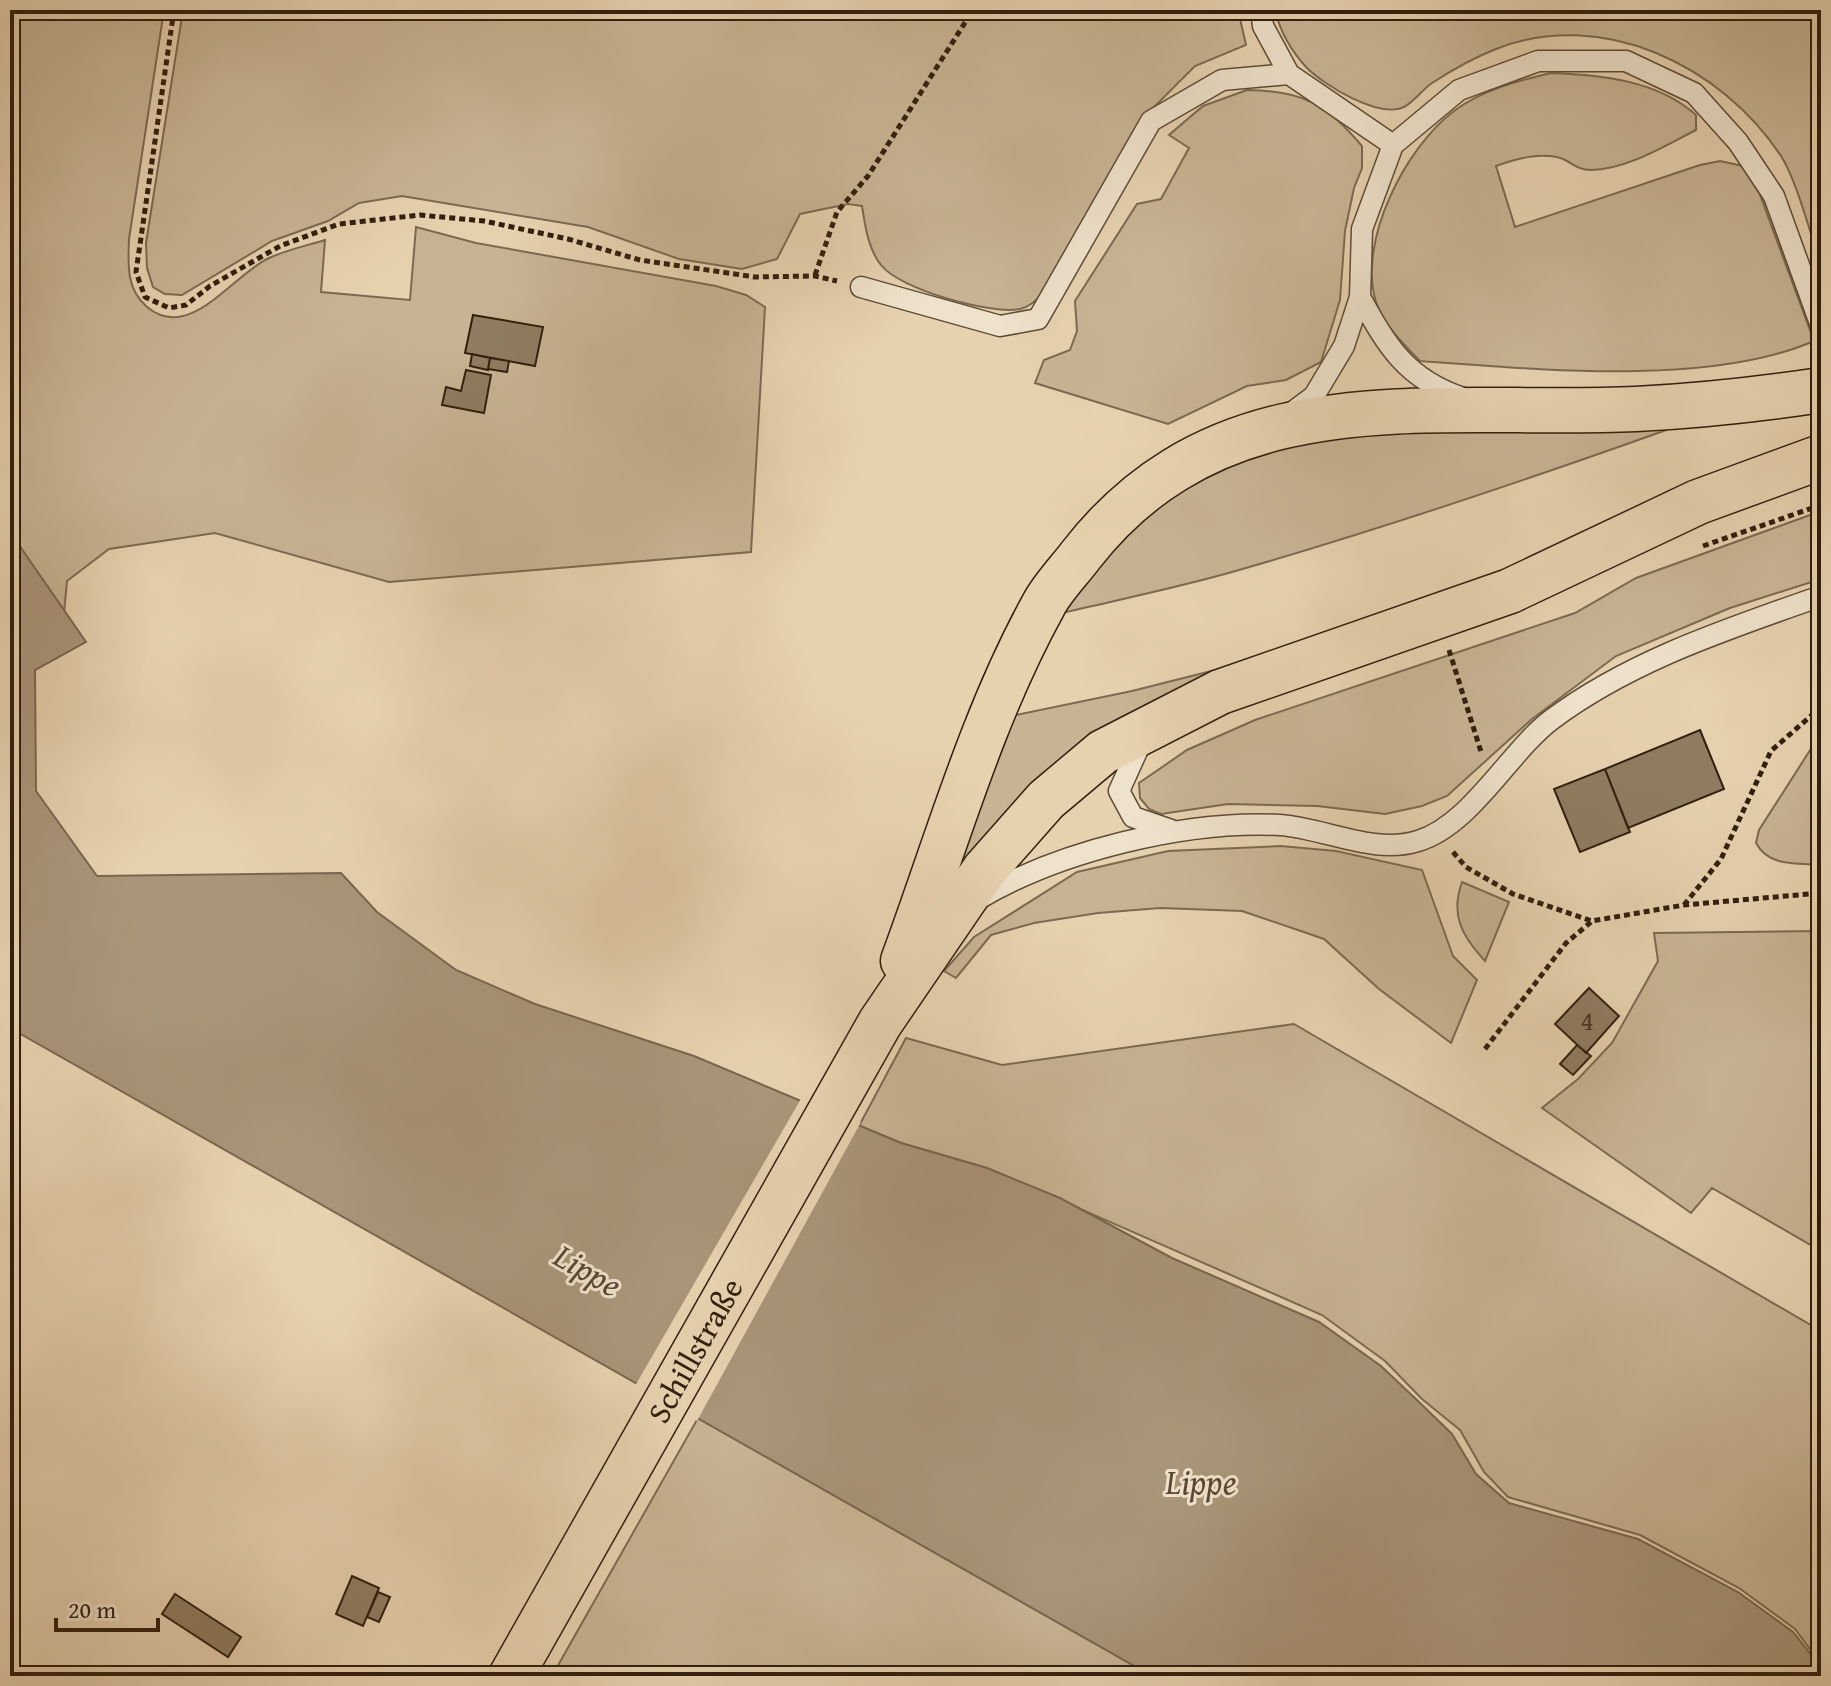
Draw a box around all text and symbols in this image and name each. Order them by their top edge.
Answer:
house number: 4 [1580,999,1594,1040]
water label: Lippe [544,1230,631,1308]
street label: Schillstraße [635,1269,754,1431]
water label: Lippe [1165,1457,1236,1506]
scale bar [56,1582,158,1632]
text: 20 m [68,1592,116,1627]

